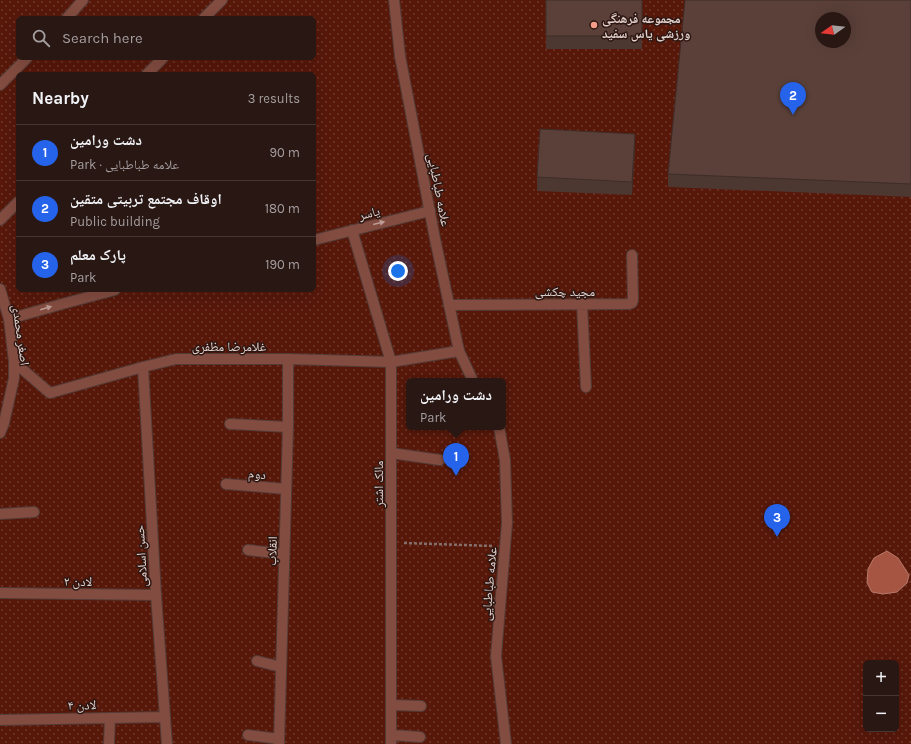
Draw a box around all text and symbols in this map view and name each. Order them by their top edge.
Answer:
place label: مجموعه فرهنگی ورزشی یاس سفید [602,11,690,42]
north arrow [815,12,851,48]
search box [16,16,316,60]
marker: مجموعه فرهنگی ورزشی یاس سفید [589,20,599,30]
icon: search [30,27,52,49]
text: Search here [62,29,143,47]
pin: 2 [780,82,806,115]
text: Nearby [32,88,89,108]
text: 3 results [248,91,300,106]
text: دشت ورامین [70,131,142,149]
text: 1 [43,145,47,160]
text: 90 m [269,145,300,160]
street label: علامه طباطبایی [424,152,454,228]
text: Park · علامه طباطبایی [70,157,179,172]
text: اوقاف مجتمع تربیتی متقین [70,190,222,208]
text: 2 [41,201,49,216]
text: 180 m [265,201,300,216]
street label: یاسر [356,203,382,224]
text: Public building [70,214,160,229]
one-way arrow [373,220,385,226]
text: پارک معلم [70,246,126,264]
text: 3 [41,257,49,272]
text: 190 m [265,257,300,272]
your location [388,261,408,281]
text: Park [70,270,96,285]
street label: مجید چکشی [535,284,595,300]
street label: اصغر محمدی [8,304,33,366]
one-way arrow [41,305,53,311]
street label: غلامرضا مظفری [192,339,267,355]
popup [406,378,506,430]
text: دشت ورامین [420,386,492,404]
text: Park [420,410,446,425]
pin: 1 [443,443,469,476]
street label: مالک اشتر [371,461,387,508]
street label: دوم [248,466,266,483]
pin: 3 [764,504,790,537]
street label: حسن اسلامی [132,525,151,587]
street label: انقلاب [264,536,280,566]
street label: علامه طباطبایی [478,546,501,622]
street label: لادن ۲ [64,574,93,590]
map controls [863,660,899,732]
button: + [863,660,899,696]
button: − [863,696,899,732]
street label: لادن ۴ [68,697,97,714]

